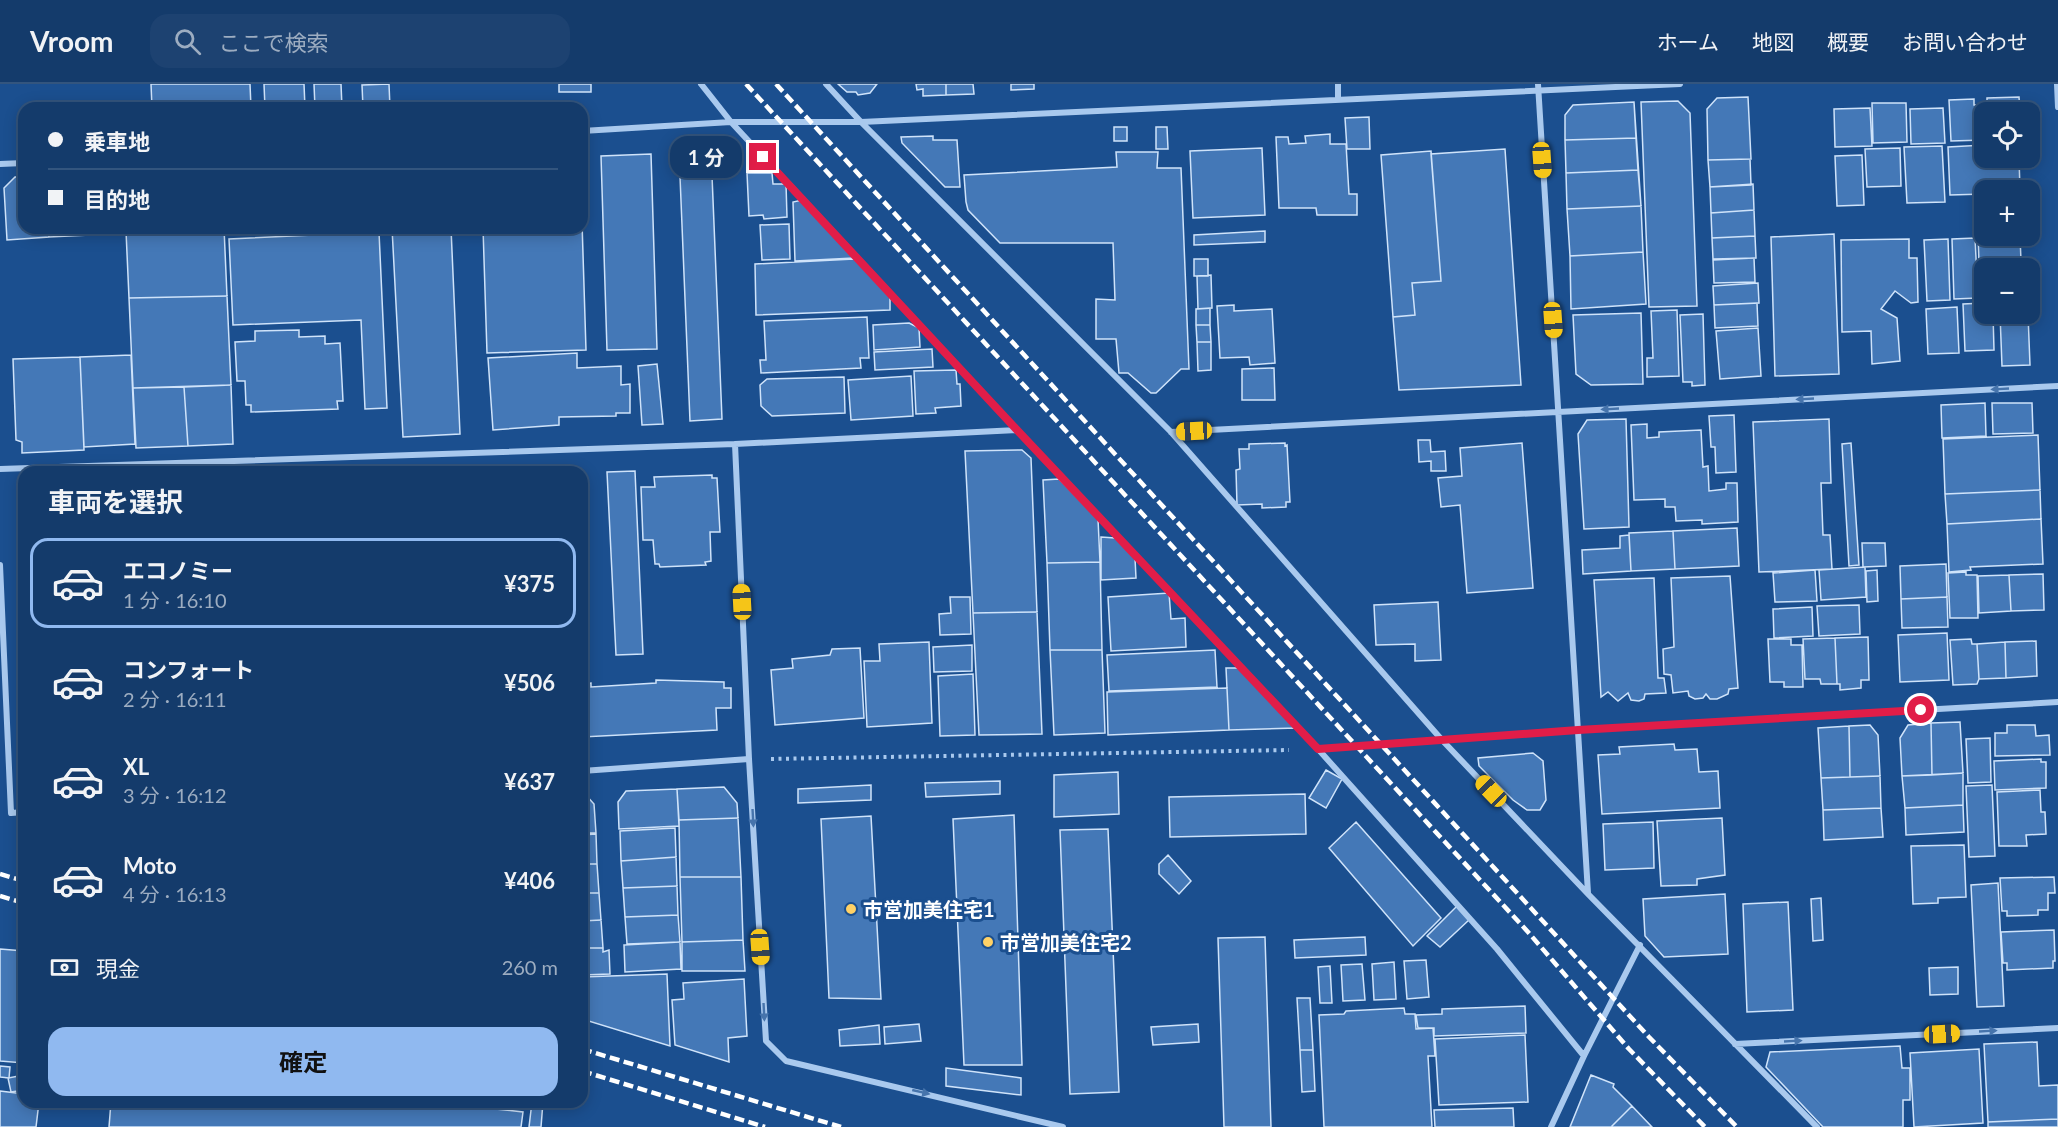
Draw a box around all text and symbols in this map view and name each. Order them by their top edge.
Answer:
search box [150,14,570,68]
text: Vroom [30,24,114,58]
icon: search [171,25,204,58]
text: ここで検索 [219,29,329,56]
text: ホーム [1657,29,1719,54]
text: 地図 [1752,29,1794,54]
text: 概要 [1827,29,1869,54]
text: お問い合わせ [1902,29,2028,54]
map controls [1974,102,2040,324]
button: locate [1974,102,2040,168]
text: 乗車地 [84,128,150,155]
callout: 1 分 [670,136,742,178]
car [1532,141,1552,179]
route end [749,143,776,170]
text: 1 分 [688,145,724,169]
button: + [1974,180,2040,246]
text: 目的地 [84,186,150,213]
button: − [1974,258,2040,324]
car [1543,301,1563,339]
one-way arrow [1990,385,2009,394]
one-way arrow [1795,394,1814,403]
one-way arrow [1601,404,1620,413]
car [1176,421,1212,441]
text: 車両を選択 [48,485,183,518]
icon: car [51,556,105,610]
text: エコノミー [123,557,233,584]
text: ¥375 [504,570,555,597]
car [732,584,752,620]
text: 1 分 · 16:10 [123,588,227,612]
icon: car [51,655,105,709]
text: コンフォート [123,656,254,683]
text: ¥506 [504,669,555,696]
text: 2 分 · 16:11 [123,687,227,711]
route start [1907,696,1934,723]
text: XL [123,753,149,780]
icon: car [51,754,105,808]
text: ¥637 [504,768,555,795]
car [1472,772,1510,810]
text: 3 分 · 16:12 [123,783,227,807]
one-way arrow [748,808,757,827]
text: Moto [123,852,177,879]
icon: car [51,853,105,907]
text: ¥406 [504,867,555,894]
text: 4 分 · 16:13 [123,882,227,906]
place label: 市営加美住宅1 [863,897,995,921]
marker: 市営加美住宅1 [844,902,858,916]
car [750,928,770,966]
place label: 市営加美住宅2 [1000,930,1132,954]
marker: 市営加美住宅2 [981,935,995,949]
icon: cash [48,951,81,984]
text: 現金 [96,955,140,982]
text: 260 m [502,955,558,979]
one-way arrow [760,1003,769,1022]
car [1924,1024,1960,1044]
button: 確定 [48,1027,558,1096]
one-way arrow [1978,1027,1997,1036]
one-way arrow [1783,1037,1802,1046]
one-way arrow [911,1088,930,1098]

